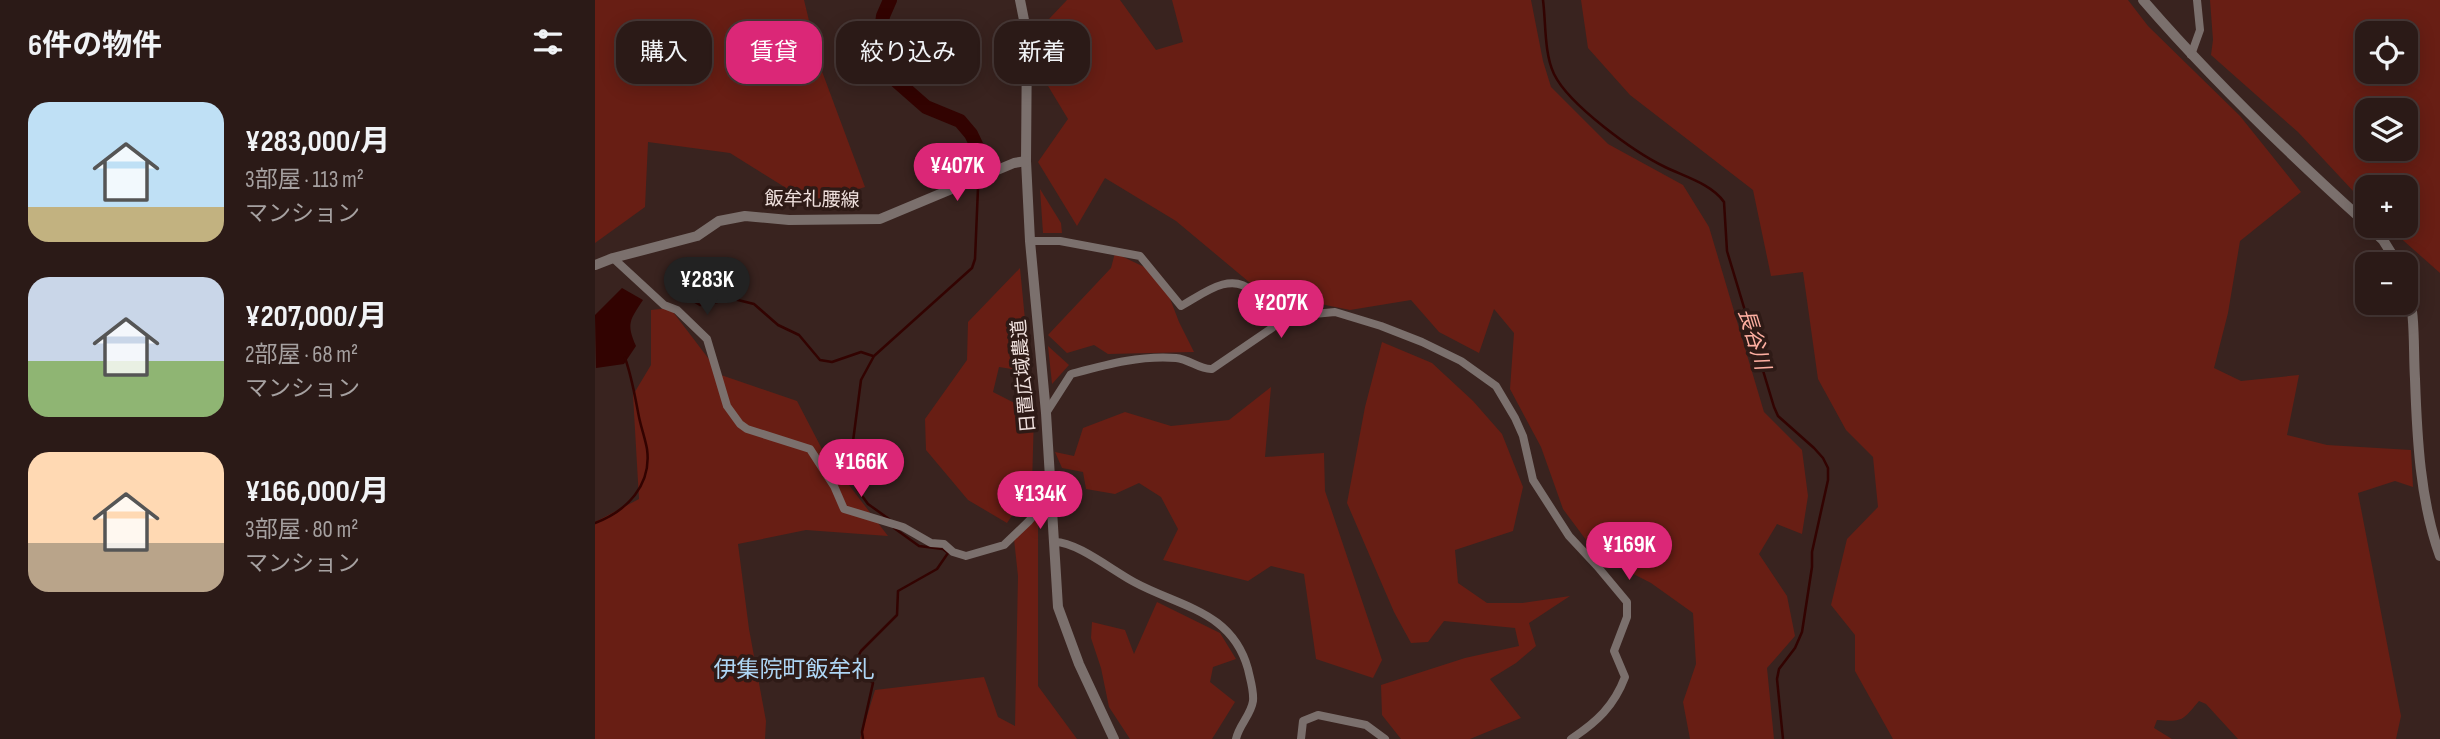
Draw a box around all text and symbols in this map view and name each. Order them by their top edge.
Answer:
chip: 購入 [616,21,712,84]
chip: 賃貸 [726,21,822,84]
chip: 絞り込み [836,21,980,84]
chip: 新着 [994,21,1090,84]
map controls [2355,21,2418,315]
button: locate [2355,21,2418,84]
icon: filters [529,23,567,61]
text: 6件の物件 [28,28,162,64]
button: layers [2355,98,2418,161]
text: ¥283,000/月 [245,124,390,160]
icon: home [84,130,168,214]
pin: ¥407K [908,144,1006,203]
text: ¥407K [930,152,984,180]
text: 3部屋 · 113 m² [245,166,364,194]
button: + [2355,175,2418,238]
street label: 飯牟礼腰線 [764,188,860,212]
text: マンション [245,200,360,228]
button: − [2355,252,2418,315]
pin: ¥283K [658,258,756,317]
text: ¥283K [680,266,734,294]
pin: ¥207K [1232,280,1330,340]
text: ¥207K [1254,289,1308,317]
text: ¥207,000/月 [245,299,387,335]
icon: home [84,305,168,389]
water label: 長谷川 [1733,305,1776,375]
street label: 日置広域農道 [1008,318,1040,434]
text: 2部屋 · 68 m² [245,341,358,369]
text: マンション [245,375,360,403]
pin: ¥166K [812,440,910,499]
text: ¥166K [834,448,888,476]
pin: ¥134K [991,472,1089,531]
text: ¥166,000/月 [245,474,390,510]
icon: home [84,480,168,564]
text: ¥134K [1013,480,1067,508]
text: 3部屋 · 80 m² [245,516,358,544]
pin: ¥169K [1580,522,1678,582]
text: ¥169K [1602,531,1656,559]
text: マンション [245,550,360,578]
district label: 伊集院町飯牟礼 [714,656,875,684]

